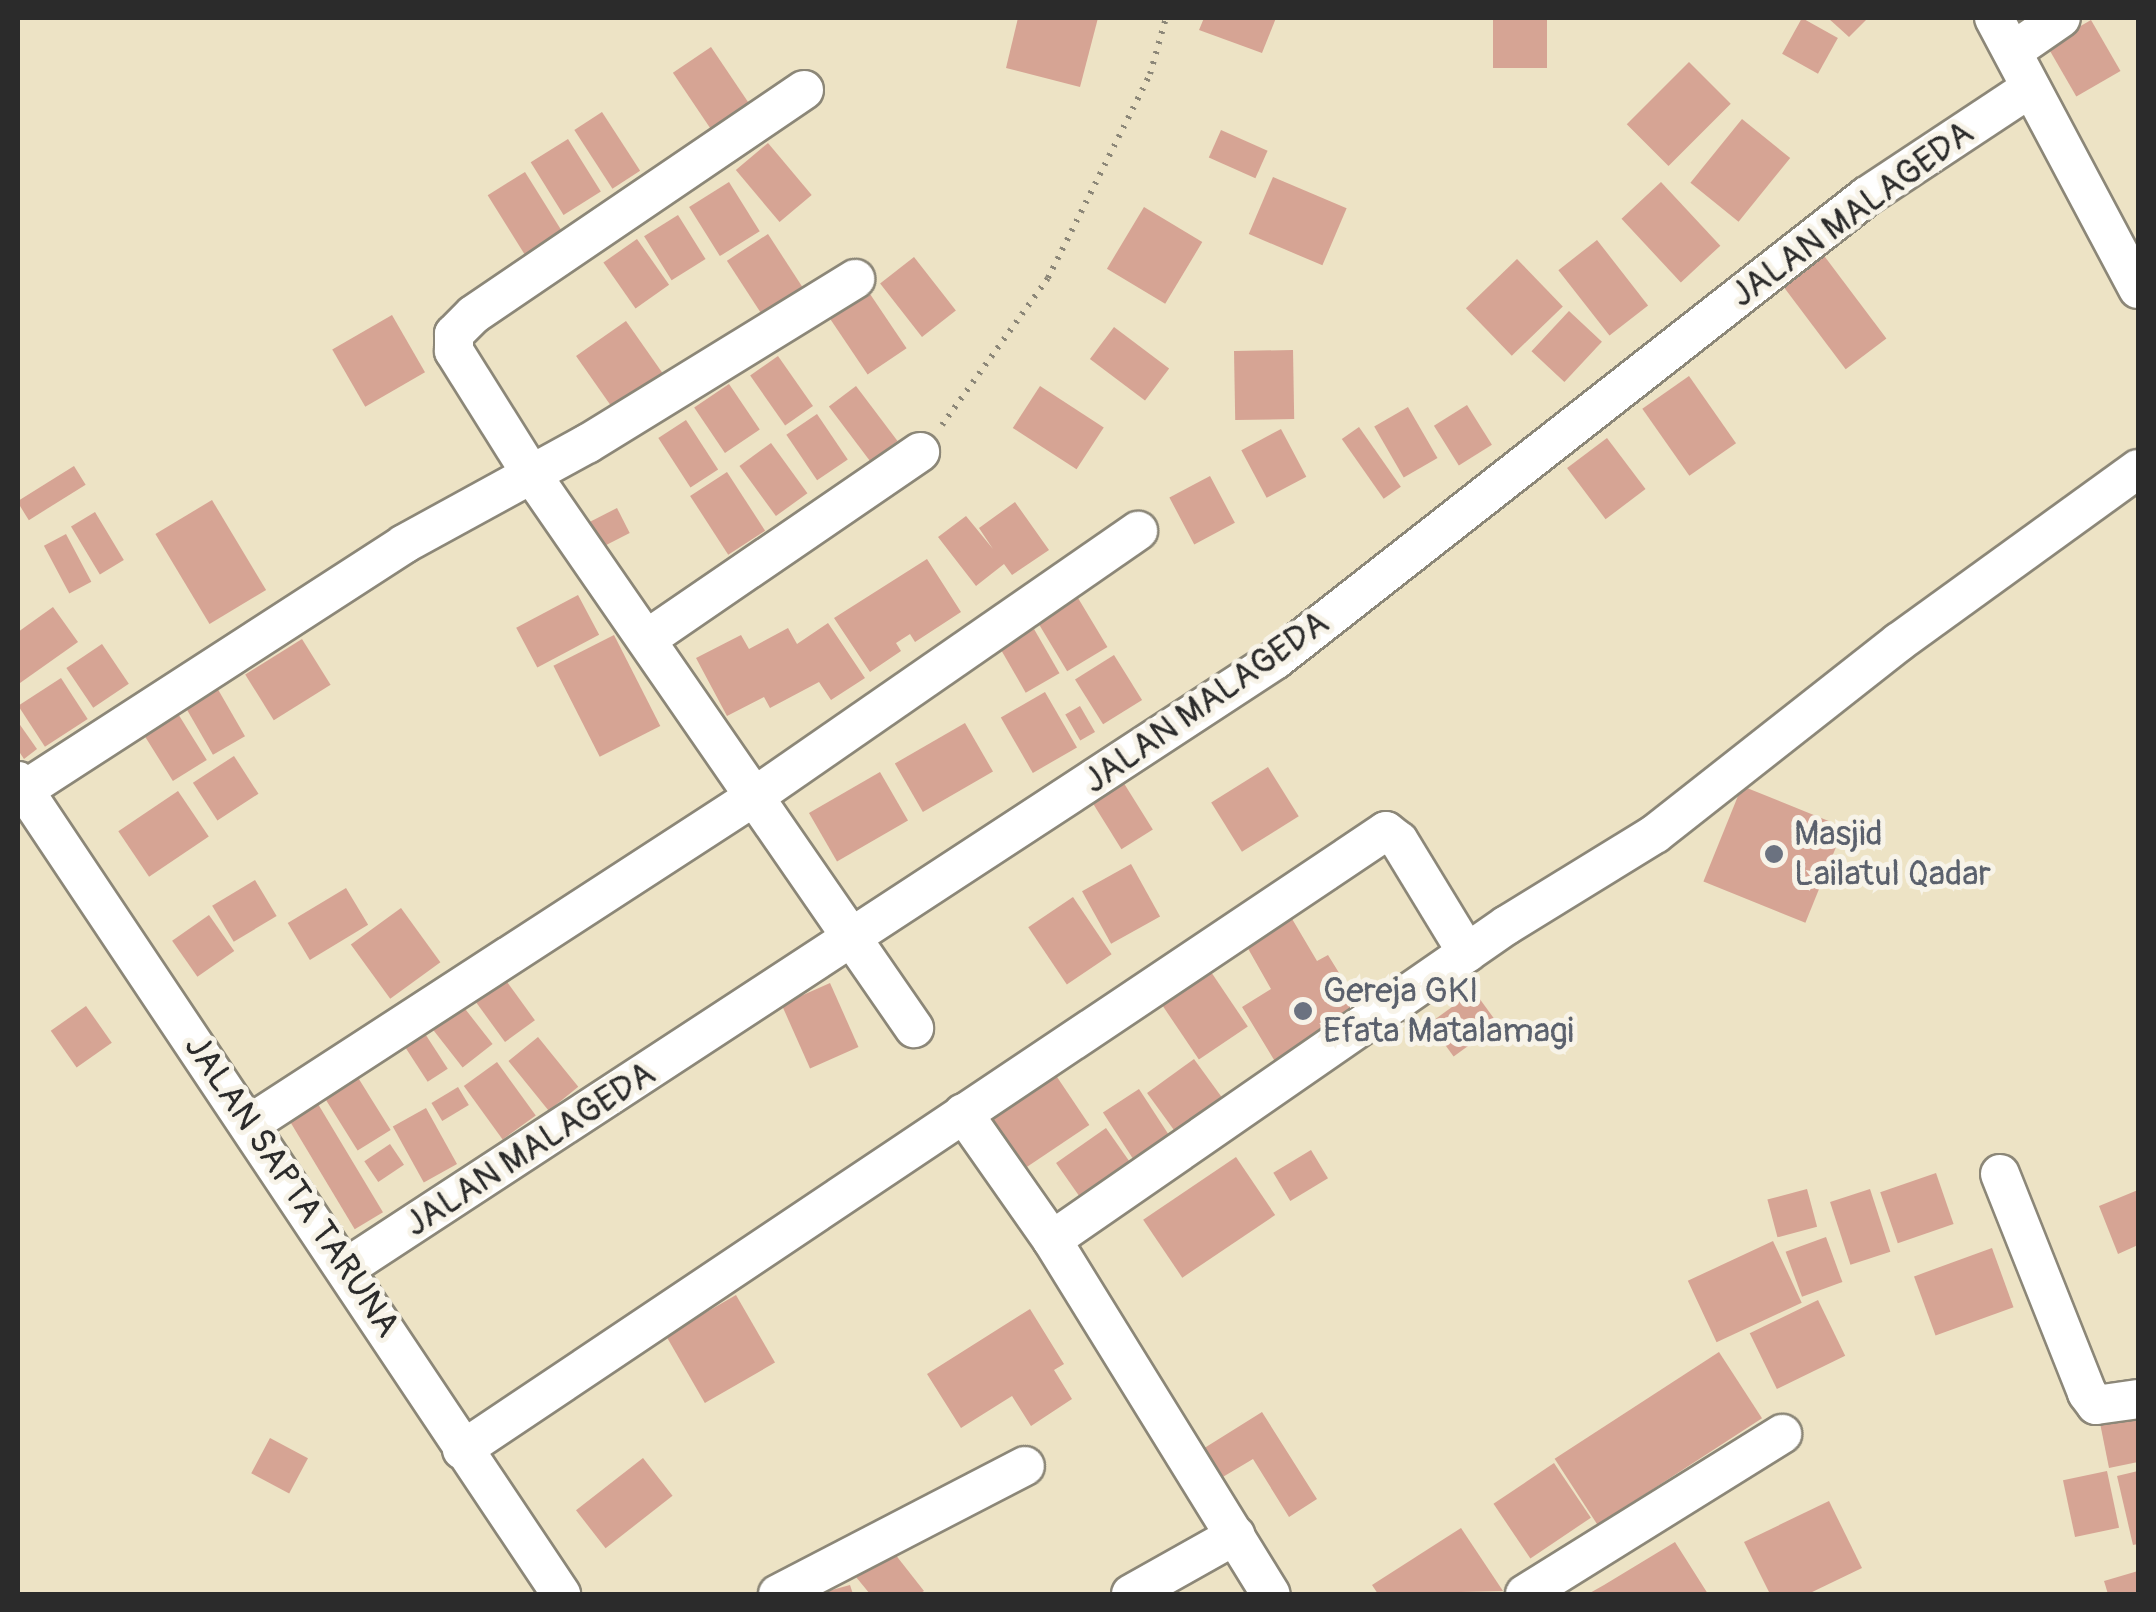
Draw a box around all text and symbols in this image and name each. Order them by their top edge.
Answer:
street label: JALAN MALAGEDA [1723,112,1981,316]
street label: JALAN MALAGEDA [1075,602,1337,802]
place label: Masjid Lailatul Qadar [1794,813,1991,895]
marker: Masjid Lailatul Qadar [1763,843,1785,865]
place label: Gereja GKI Efata Matalamagi [1323,970,1574,1052]
marker: Gereja GKI Efata Matalamagi [1292,1000,1314,1022]
street label: JALAN SAPTA TARUNA [175,1027,409,1345]
street label: JALAN MALAGEDA [397,1053,663,1245]

